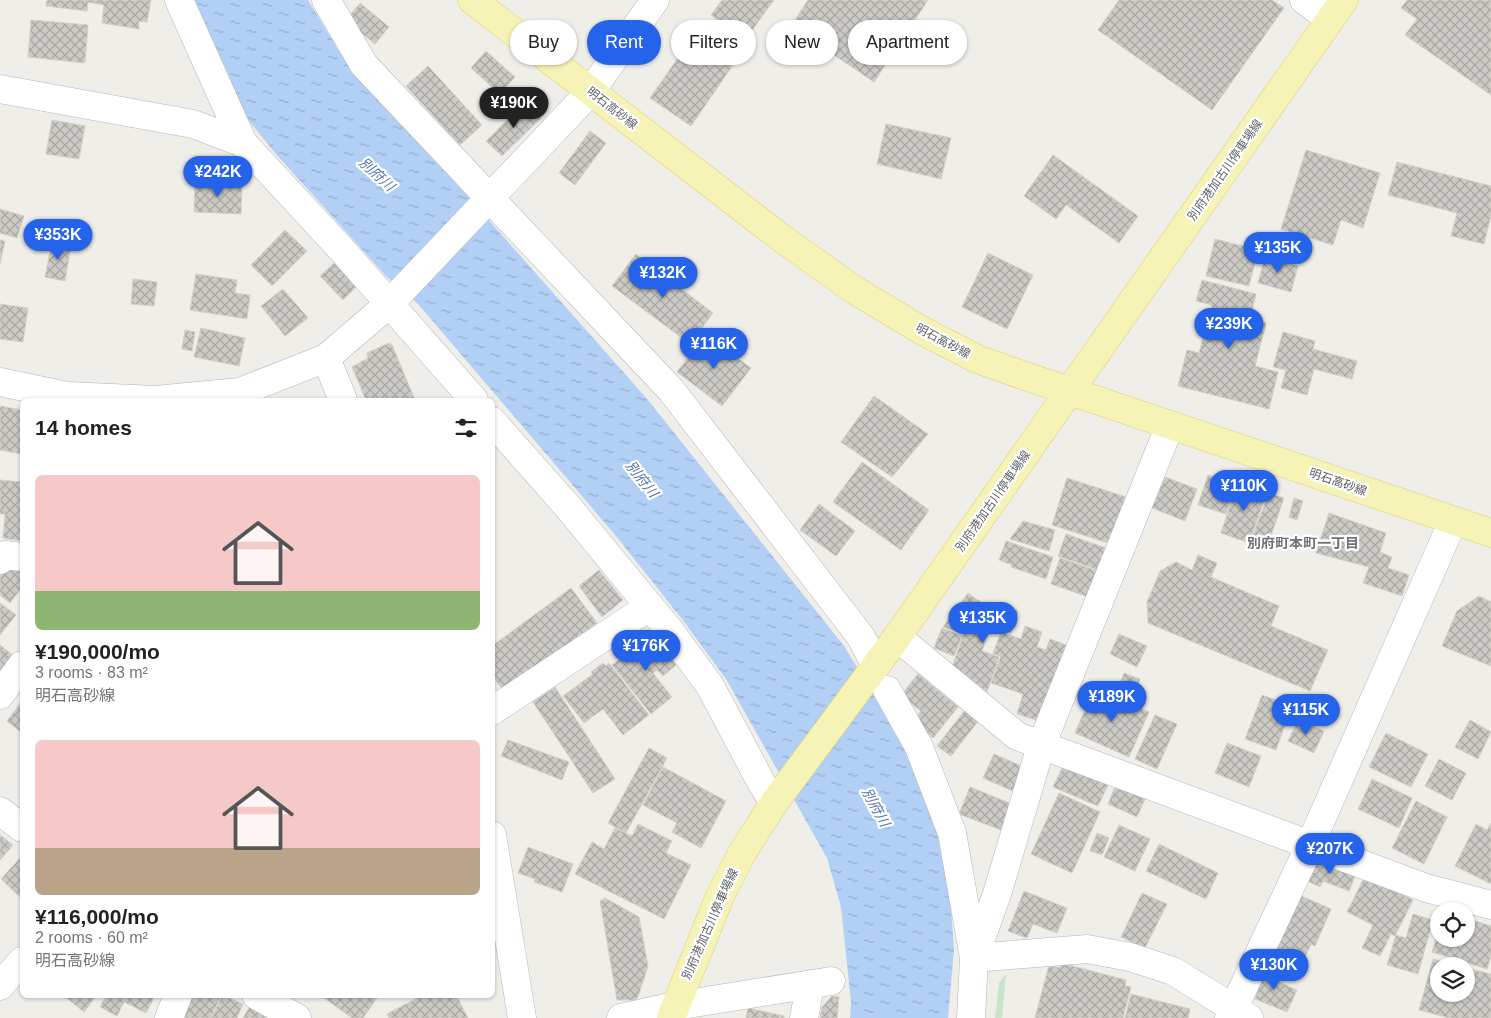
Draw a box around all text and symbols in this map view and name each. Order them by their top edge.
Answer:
chip: Buy [510,20,577,65]
chip: Rent [587,20,661,65]
chip: Filters [671,20,756,65]
chip: New [766,20,838,65]
chip: Apartment [848,20,967,65]
street label: 明石高砂線 [584,84,640,132]
pin: ¥190K [479,86,549,129]
text: ¥190K [490,94,538,111]
street label: 別府港加古川停車場線 [1185,117,1265,223]
water label: 別府川 [356,154,399,195]
pin: ¥242K [183,156,253,198]
text: ¥242K [194,163,242,180]
pin: ¥353K [23,218,93,261]
text: ¥353K [34,226,82,243]
pin: ¥135K [1243,232,1313,274]
text: ¥135K [1254,239,1302,256]
pin: ¥132K [628,256,698,299]
text: ¥132K [639,264,687,281]
pin: ¥239K [1194,308,1264,350]
text: ¥239K [1205,315,1253,332]
street label: 明石高砂線 [913,321,973,361]
pin: ¥116K [679,328,749,370]
text: ¥116K [691,335,737,352]
icon: filters [452,414,480,442]
text: 14 homes [35,416,132,439]
street label: 別府港加古川停車場線 [953,448,1033,554]
water label: 別府川 [623,458,663,502]
street label: 明石高砂線 [1307,466,1369,498]
pin: ¥110K [1209,470,1279,512]
text: ¥110K [1221,477,1267,494]
icon: home [213,508,303,598]
district label: 別府町本町一丁目 [1247,535,1359,551]
pin: ¥135K [948,602,1018,644]
text: ¥135K [959,609,1007,626]
pin: ¥176K [611,630,681,672]
text: ¥176K [622,637,670,654]
text: ¥190,000/mo [35,640,160,663]
text: 3 rooms · 83 m² [35,664,148,681]
pin: ¥189K [1077,680,1147,723]
text: 明石高砂線 [35,687,115,704]
text: ¥189K [1088,688,1136,705]
pin: ¥115K [1271,694,1341,736]
text: ¥115K [1283,701,1329,718]
icon: home [213,773,303,863]
water label: 別府川 [859,785,894,831]
pin: ¥207K [1295,832,1365,875]
text: ¥207K [1306,840,1354,857]
street label: 別府港加古川停車場線 [679,866,741,982]
map controls [1430,902,1475,1002]
button: locate [1430,902,1475,947]
text: ¥116,000/mo [35,905,159,928]
text: 2 rooms · 60 m² [35,929,148,946]
pin: ¥130K [1239,948,1309,991]
text: 明石高砂線 [35,952,115,969]
text: ¥130K [1250,956,1298,973]
button: layers [1430,957,1475,1002]

